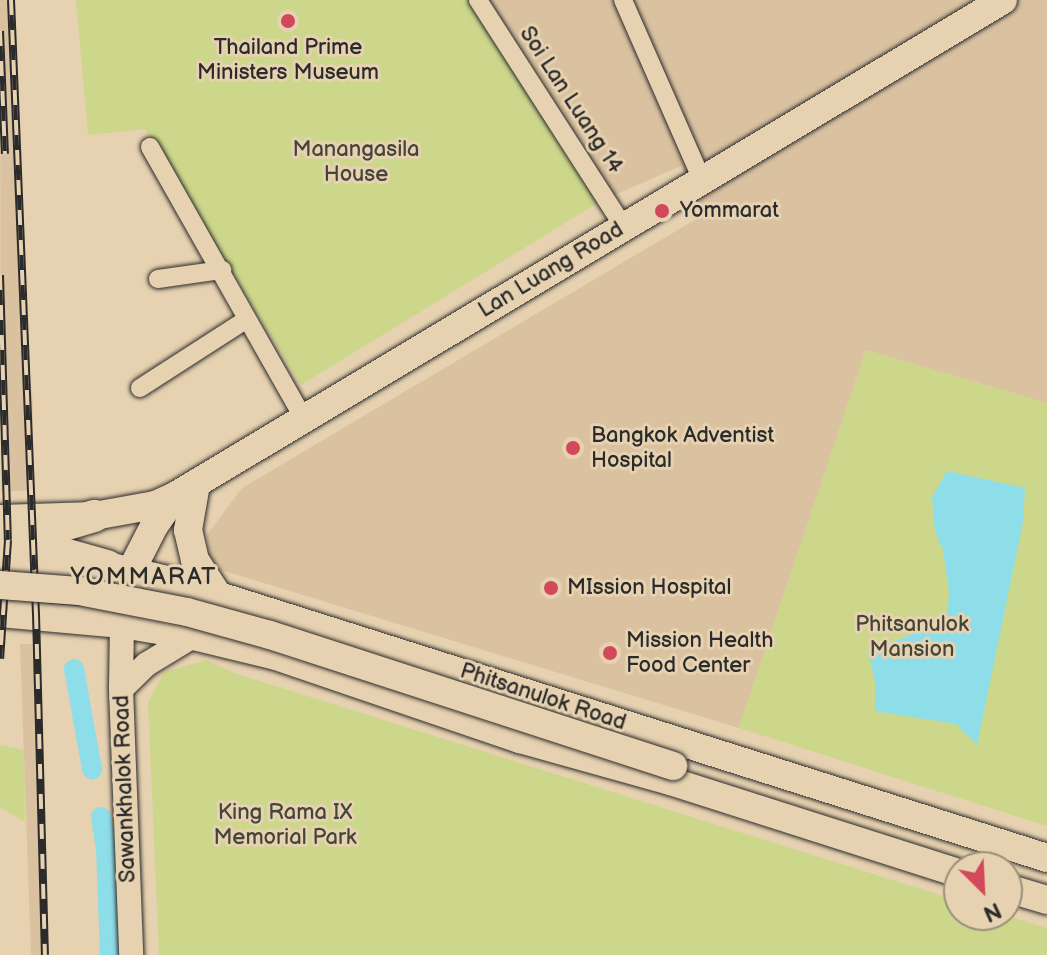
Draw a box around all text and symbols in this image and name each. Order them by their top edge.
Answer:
marker: Thailand Prime Ministers Museum [279,12,297,30]
street label: Soi Lan Luang 14 [514,22,628,178]
place label: Thailand Prime Ministers Museum [197,34,379,86]
park label: Manangasila House [292,136,420,188]
place label: Yommarat [680,198,779,224]
marker: Yommarat [651,200,673,222]
street label: Lan Luang Road [474,216,628,324]
place label: Bangkok Adventist Hospital [591,422,774,474]
marker: Bangkok Adventist Hospital [562,437,584,459]
district label: YOMMARAT [71,563,217,591]
place label: MIssion Hospital [567,575,731,601]
marker: MIssion Hospital [542,579,560,597]
park label: Phitsanulok Mansion [855,611,969,662]
place label: Mission Health Food Center [626,627,773,678]
marker: Mission Health Food Center [601,644,619,662]
street label: Phitsanulok Road [457,658,629,736]
street label: Sawankhalok Road [109,695,141,883]
park label: King Rama IX Memorial Park [213,799,357,850]
north arrow [943,851,1023,931]
text: N [979,896,1005,927]

